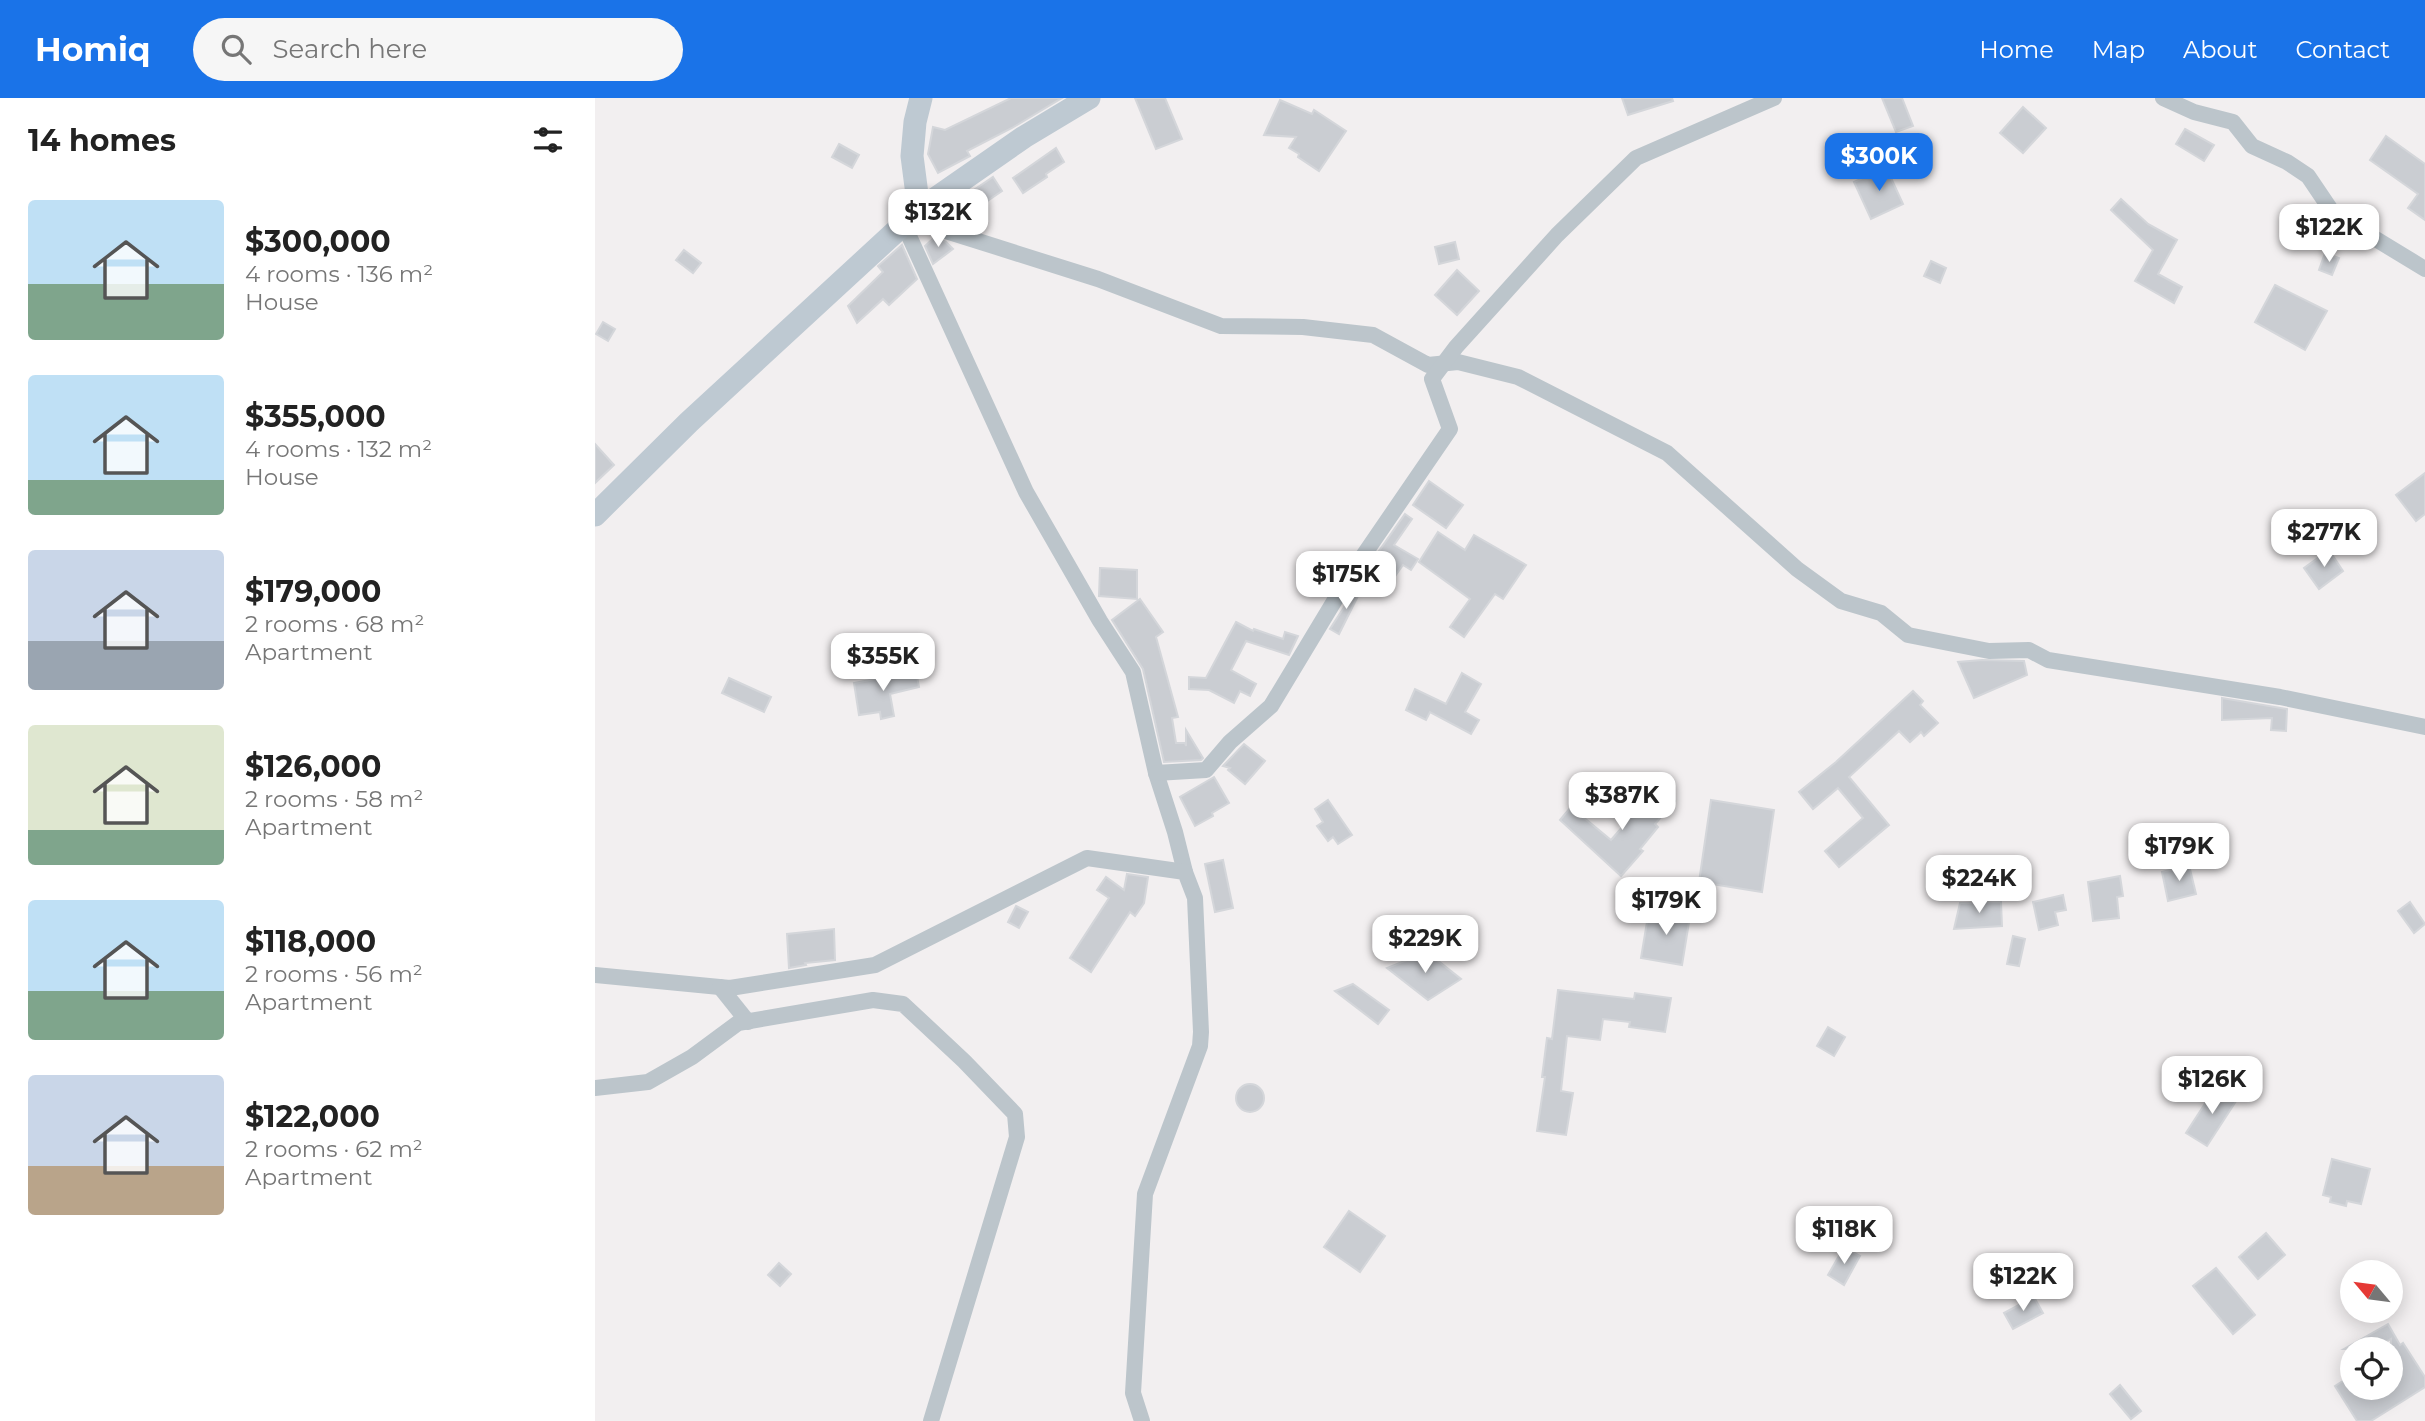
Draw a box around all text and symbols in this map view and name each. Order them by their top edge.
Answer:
search box [193,18,683,81]
text: Homiq [35,29,151,69]
icon: search [217,30,255,68]
text: Search here [273,33,427,65]
text: Home [1979,35,2054,64]
text: Map [2092,35,2145,64]
text: About [2183,35,2257,64]
text: Contact [2295,35,2390,64]
icon: filters [529,121,567,159]
text: 14 homes [28,122,176,159]
pin: $300K [1830,134,1928,193]
text: $300K [1841,142,1917,170]
pin: $132K [889,190,987,249]
text: $132K [904,198,972,226]
pin: $122K [2280,204,2378,264]
text: $122K [2295,213,2363,241]
text: $300,000 [245,223,391,260]
icon: home [84,228,168,312]
text: 4 rooms · 136 m² [245,260,433,288]
text: House [245,288,319,316]
text: $355,000 [245,398,386,435]
icon: home [84,403,168,487]
text: 4 rooms · 132 m² [245,435,432,463]
text: House [245,463,319,491]
pin: $277K [2275,510,2373,569]
text: $277K [2287,518,2361,546]
pin: $175K [1297,552,1395,611]
text: $175K [1312,560,1380,588]
text: $179,000 [245,573,382,610]
icon: home [84,578,168,662]
text: 2 rooms · 68 m² [245,610,424,638]
pin: $355K [834,634,932,693]
text: Apartment [245,638,373,666]
text: $355K [847,642,919,670]
text: $126,000 [245,748,381,785]
icon: home [84,753,168,837]
pin: $387K [1573,772,1671,832]
text: $387K [1585,781,1659,809]
text: 2 rooms · 58 m² [245,785,423,813]
text: Apartment [245,813,373,841]
pin: $179K [2130,824,2228,883]
text: $179K [2144,832,2214,860]
pin: $224K [1930,856,2028,915]
text: $224K [1942,864,2016,892]
pin: $179K [1617,878,1715,937]
text: $179K [1631,886,1701,914]
pin: $229K [1376,916,1474,975]
text: $118,000 [245,923,376,960]
text: $229K [1388,924,1462,952]
icon: home [84,928,168,1012]
text: 2 rooms · 56 m² [245,960,423,988]
text: Apartment [245,988,373,1016]
pin: $126K [2163,1056,2261,1116]
text: $126K [2178,1065,2246,1093]
text: $122,000 [245,1098,380,1135]
icon: home [84,1103,168,1187]
text: 2 rooms · 62 m² [245,1135,423,1163]
text: Apartment [245,1163,373,1191]
pin: $118K [1795,1206,1893,1266]
text: $118K [1812,1215,1876,1243]
pin: $122K [1974,1254,2072,1313]
north arrow [2340,1260,2403,1323]
map controls [2340,1260,2403,1400]
text: $122K [1989,1262,2057,1290]
button: locate [2340,1337,2403,1400]

